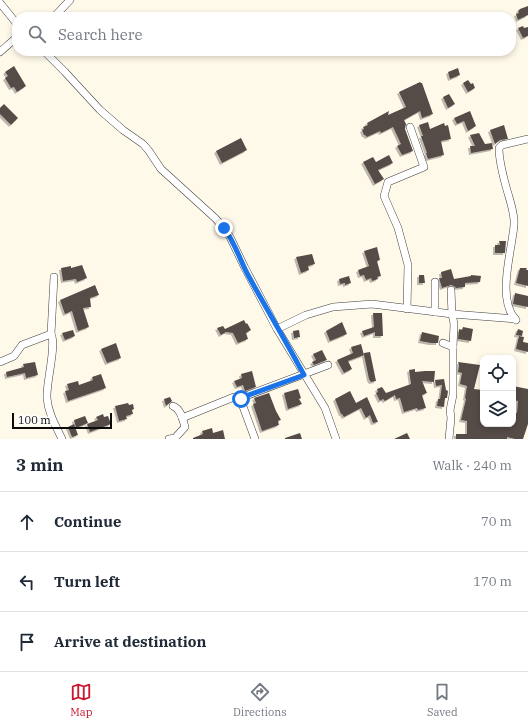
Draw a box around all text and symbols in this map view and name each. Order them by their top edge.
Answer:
search box [12,12,516,56]
icon: search [26,23,48,45]
text: Search here [58,25,143,44]
route end [215,219,233,237]
map controls [480,355,516,427]
button: locate [480,355,516,391]
route start [232,390,250,408]
button: layers [480,391,516,427]
scale bar [12,411,112,430]
text: 100 m [18,413,51,427]
text: 3 min [16,454,64,476]
text: Walk · 240 m [433,457,512,474]
icon: ahead [16,511,38,533]
text: Continue [54,512,121,531]
text: 70 m [481,513,512,530]
icon: left [16,571,38,593]
text: Turn left [54,572,120,591]
text: 170 m [473,573,512,590]
icon: arrive [16,631,38,653]
text: Arrive at destination [54,632,206,651]
tab: Map [70,681,93,719]
tab: Directions [233,681,287,719]
tab: Saved [427,681,458,719]

